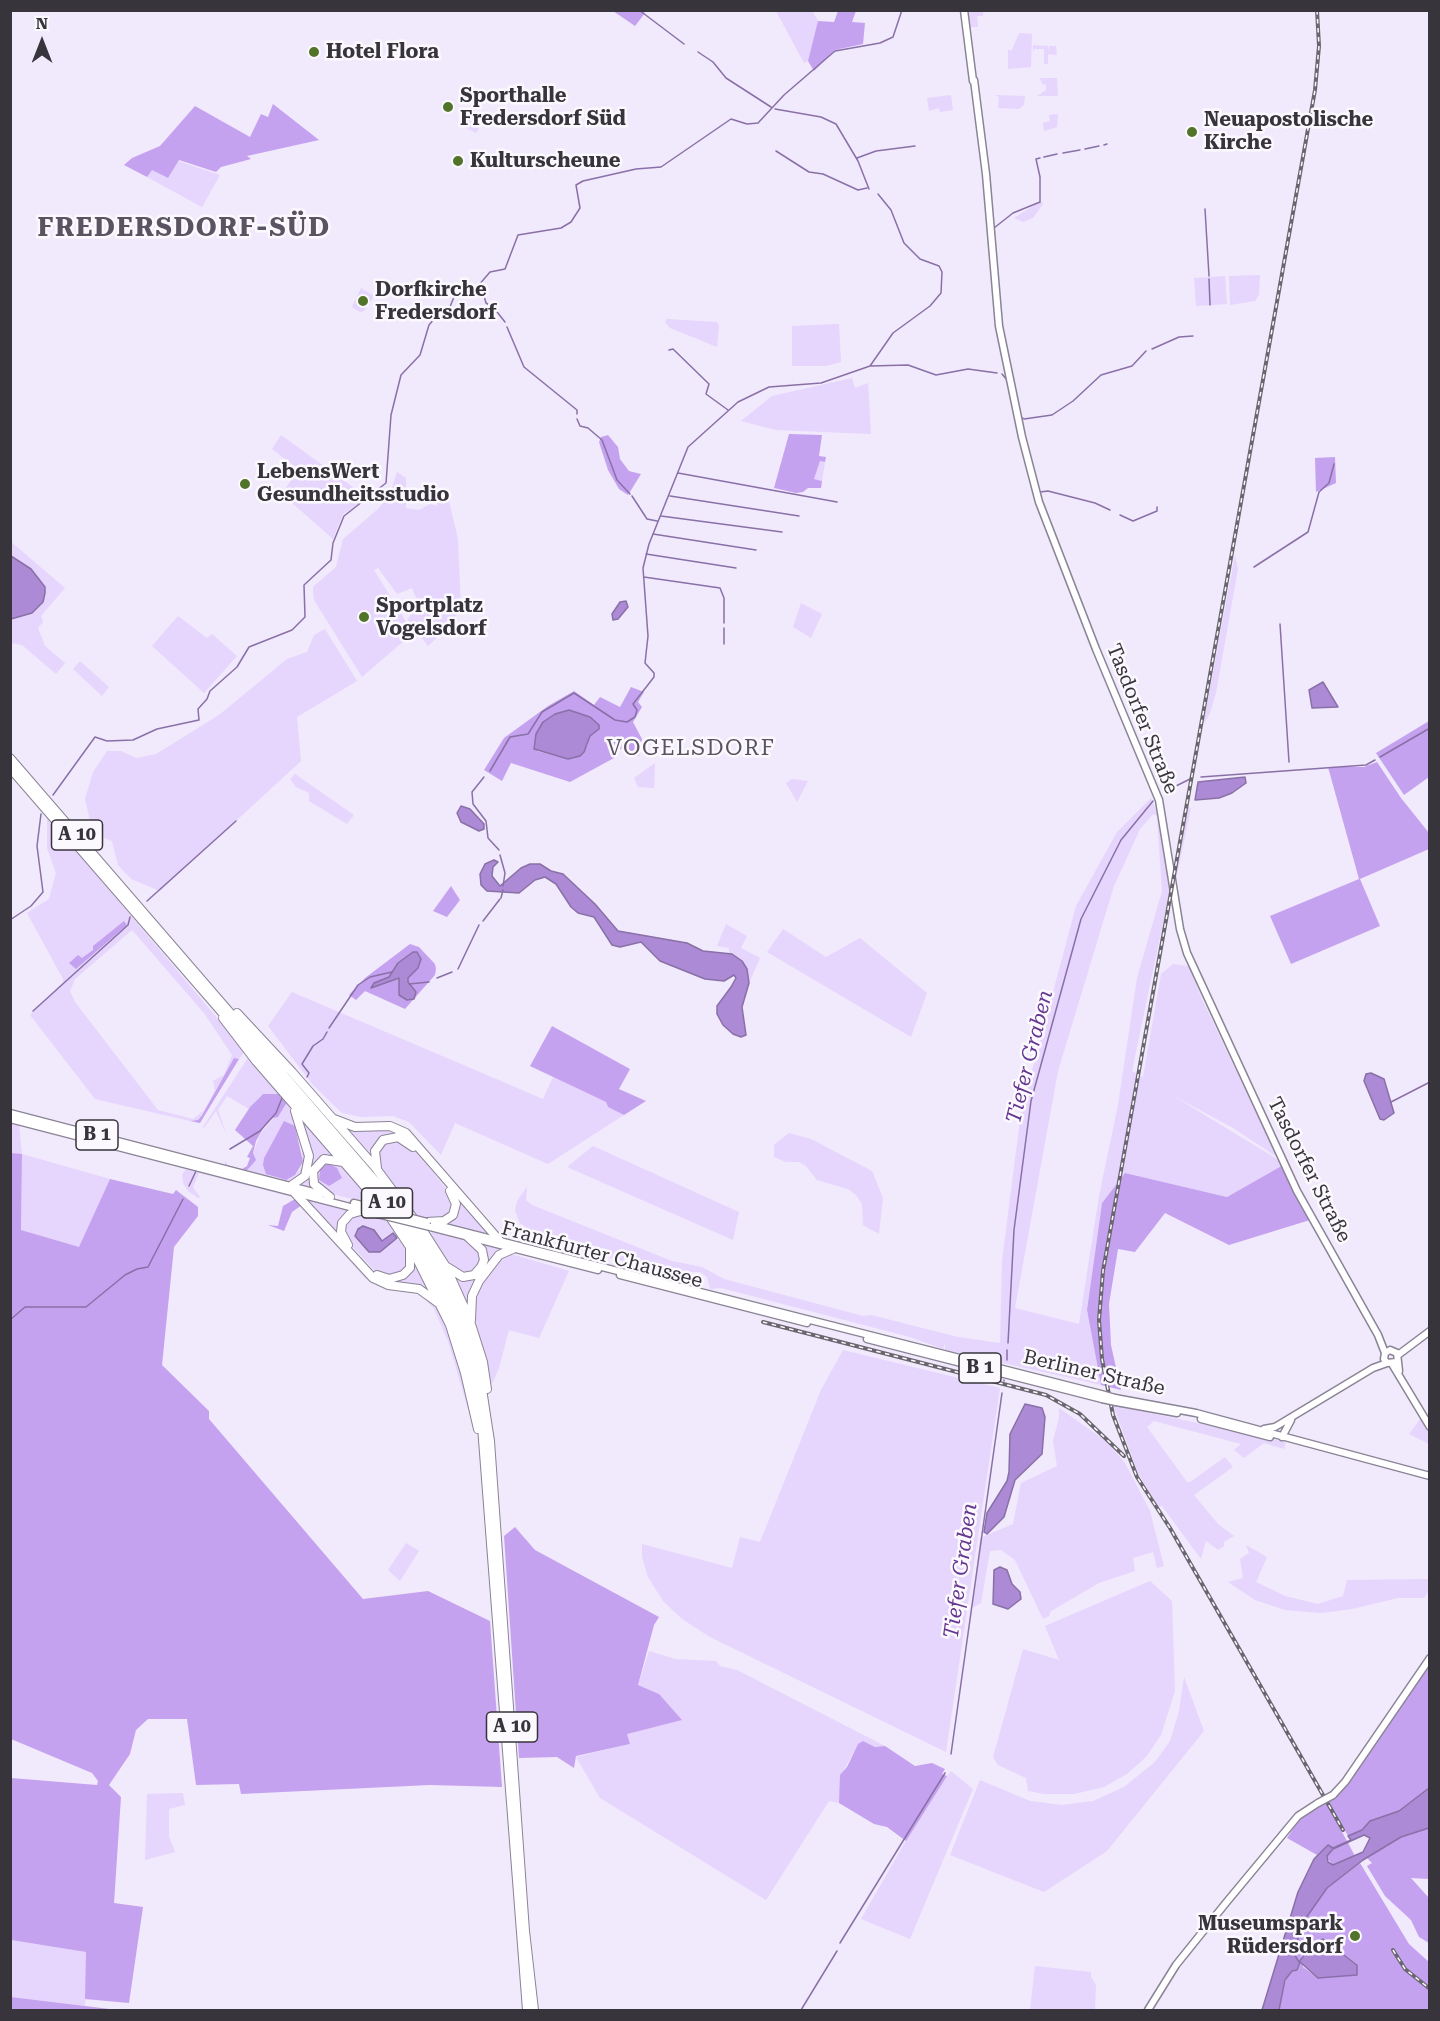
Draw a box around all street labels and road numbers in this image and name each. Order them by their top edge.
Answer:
street label: Tasdorfer Straße [1101,640,1183,798]
road number: A 10 [52,820,103,850]
street label: Tasdorfer Straße [1262,1093,1356,1247]
road number: B 1 [76,1120,118,1150]
road number: A 10 [362,1188,412,1218]
street label: Frankfurter Chaussee [499,1217,705,1293]
street label: Berliner Straße [1021,1345,1167,1401]
road number: B 1 [959,1353,1001,1383]
road number: A 10 [486,1712,538,1742]

